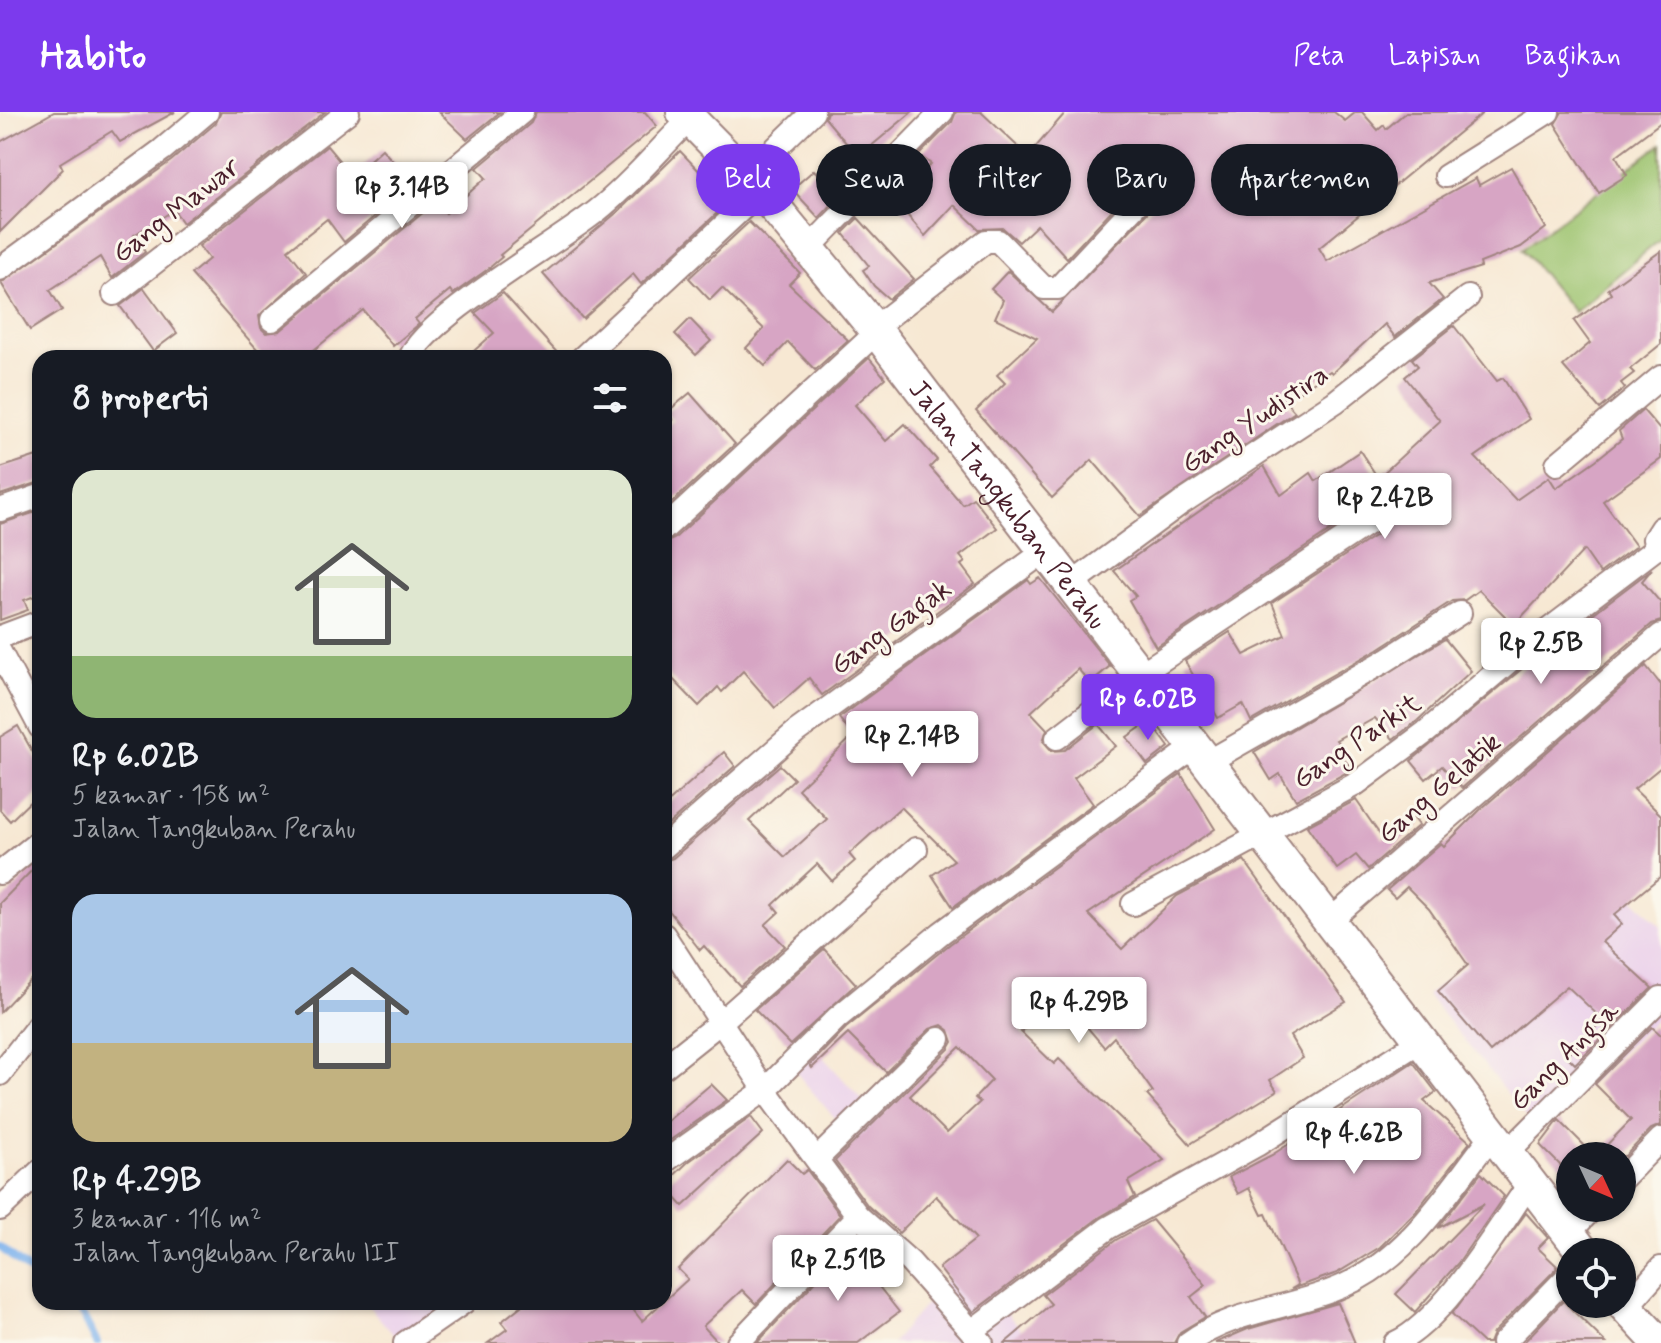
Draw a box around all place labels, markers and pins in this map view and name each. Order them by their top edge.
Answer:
pin: Rp 3.14B [319,162,485,230]
pin: Rp 2.42B [1302,473,1468,541]
pin: Rp 2.5B [1467,618,1615,686]
pin: Rp 6.02B [1065,674,1231,742]
pin: Rp 2.14B [829,711,995,779]
pin: Rp 4.29B [996,977,1162,1045]
pin: Rp 4.62B [1271,1108,1437,1176]
pin: Rp 2.51B [755,1235,921,1303]

